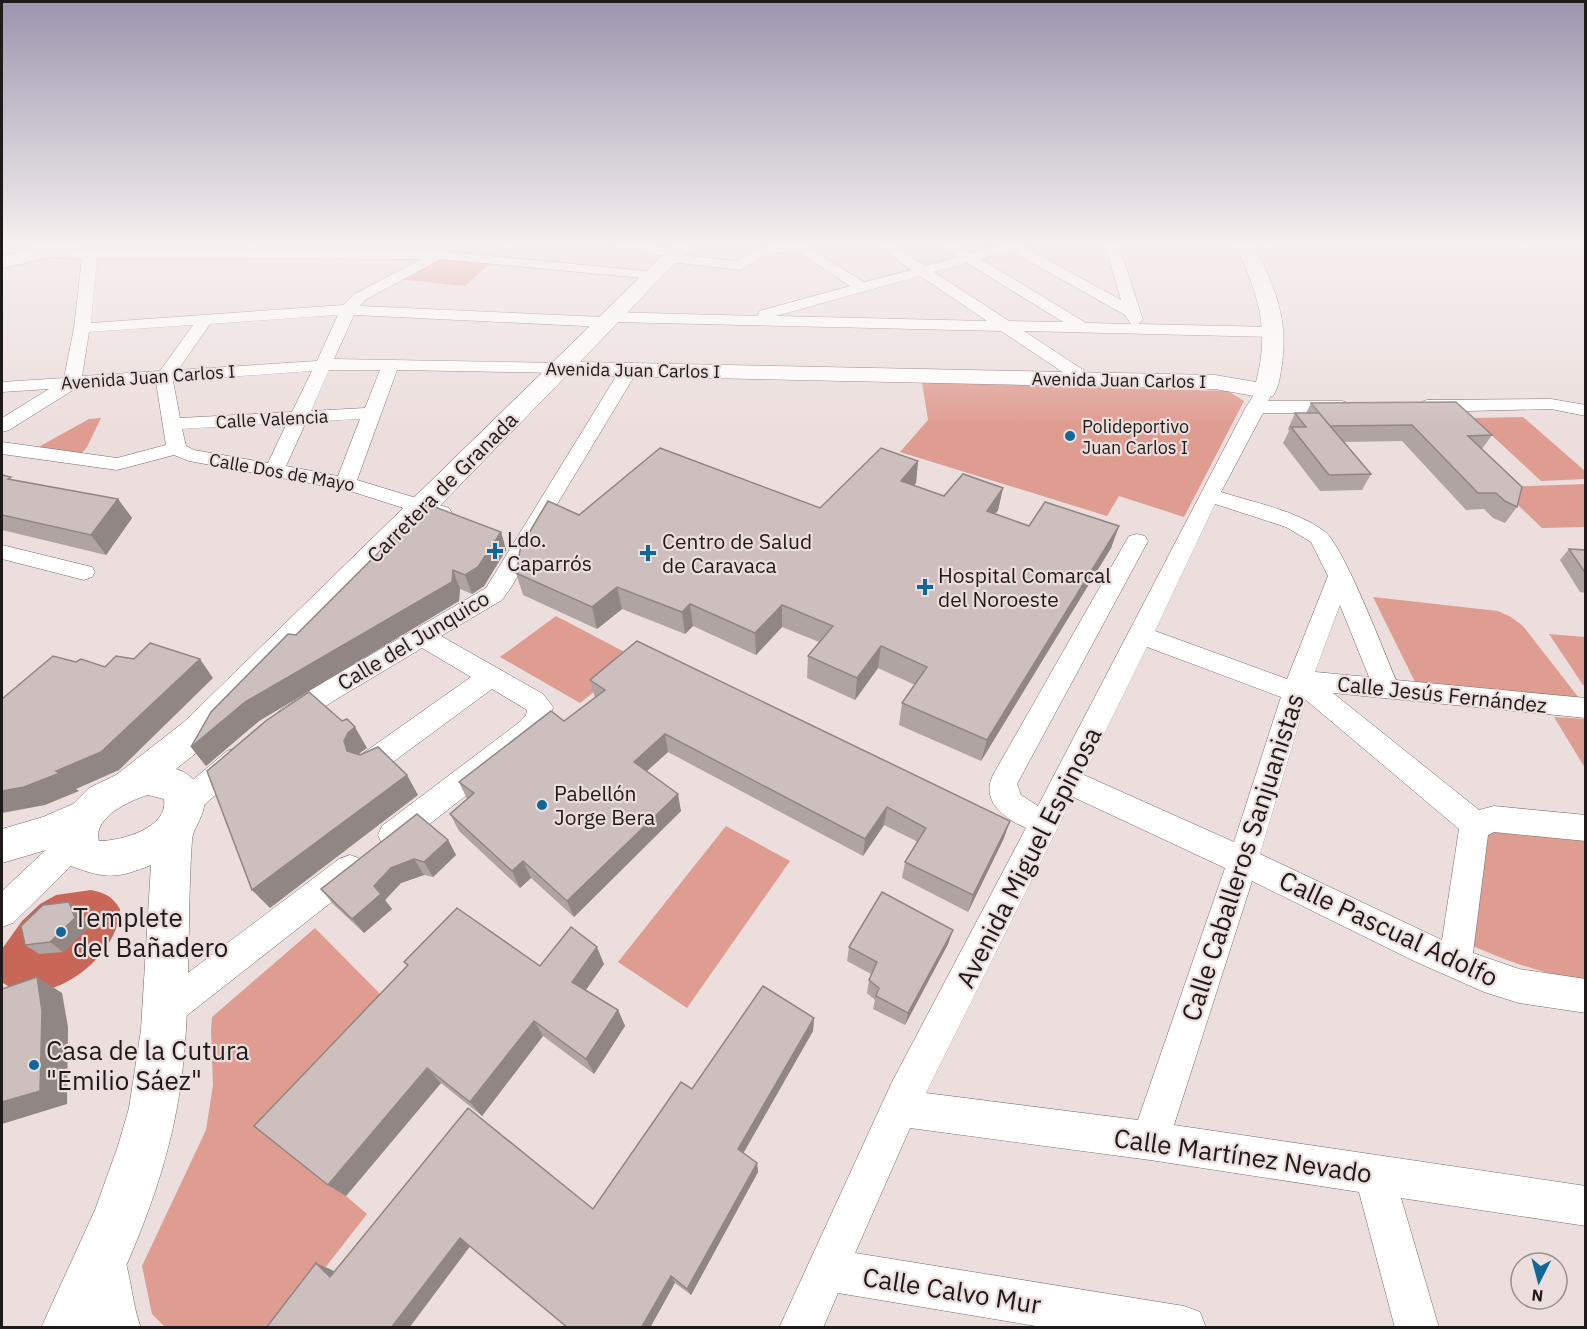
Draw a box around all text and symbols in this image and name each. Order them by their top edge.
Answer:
street label: Avenida Juan Carlos I [545,357,721,383]
street label: Avenida Juan Carlos I [60,359,236,395]
street label: Avenida Juan Carlos I [1031,367,1207,393]
street label: Calle Valencia [215,405,329,433]
street label: Carretera de Granada [361,406,523,568]
place label: Polideportivo Juan Carlos I [1082,415,1189,459]
marker: Polideportivo Juan Carlos I [1063,429,1077,443]
street label: Calle Dos de Mayo [207,448,357,496]
place label: Ldo. Caparrós [507,525,592,577]
place label: Centro de Salud de Caravaca [662,527,812,579]
marker: Ldo. Caparrós [488,544,502,558]
marker: Centro de Salud de Caravaca [639,544,657,562]
place label: Hospital Comarcal del Noroeste [938,561,1111,613]
marker: Hospital Comarcal del Noroeste [916,578,934,596]
street label: Calle del Junquico [332,584,494,696]
street label: Calle Jesús Fernández [1336,669,1548,719]
street label: Calle Caballeros Sanjuanistas [1173,689,1311,1025]
street label: Avenida Miguel Espinosa [947,721,1109,993]
place label: Pabellón Jorge Bera [554,779,655,831]
marker: Pabellón Jorge Bera [535,798,549,812]
street label: Calle Pascual Adolfo [1274,862,1504,994]
place label: Templete del Bañadero [73,900,228,964]
marker: Templete del Bañadero [54,925,68,939]
place label: Casa de la Cutura "Emilio Sáez" [46,1033,250,1097]
marker: Casa de la Cutura "Emilio Sáez" [27,1058,41,1072]
street label: Calle Martínez Nevado [1112,1120,1374,1190]
north arrow [1509,1251,1569,1311]
street label: Calle Calvo Mur [860,1259,1044,1321]
text: N [1531,1285,1544,1306]

